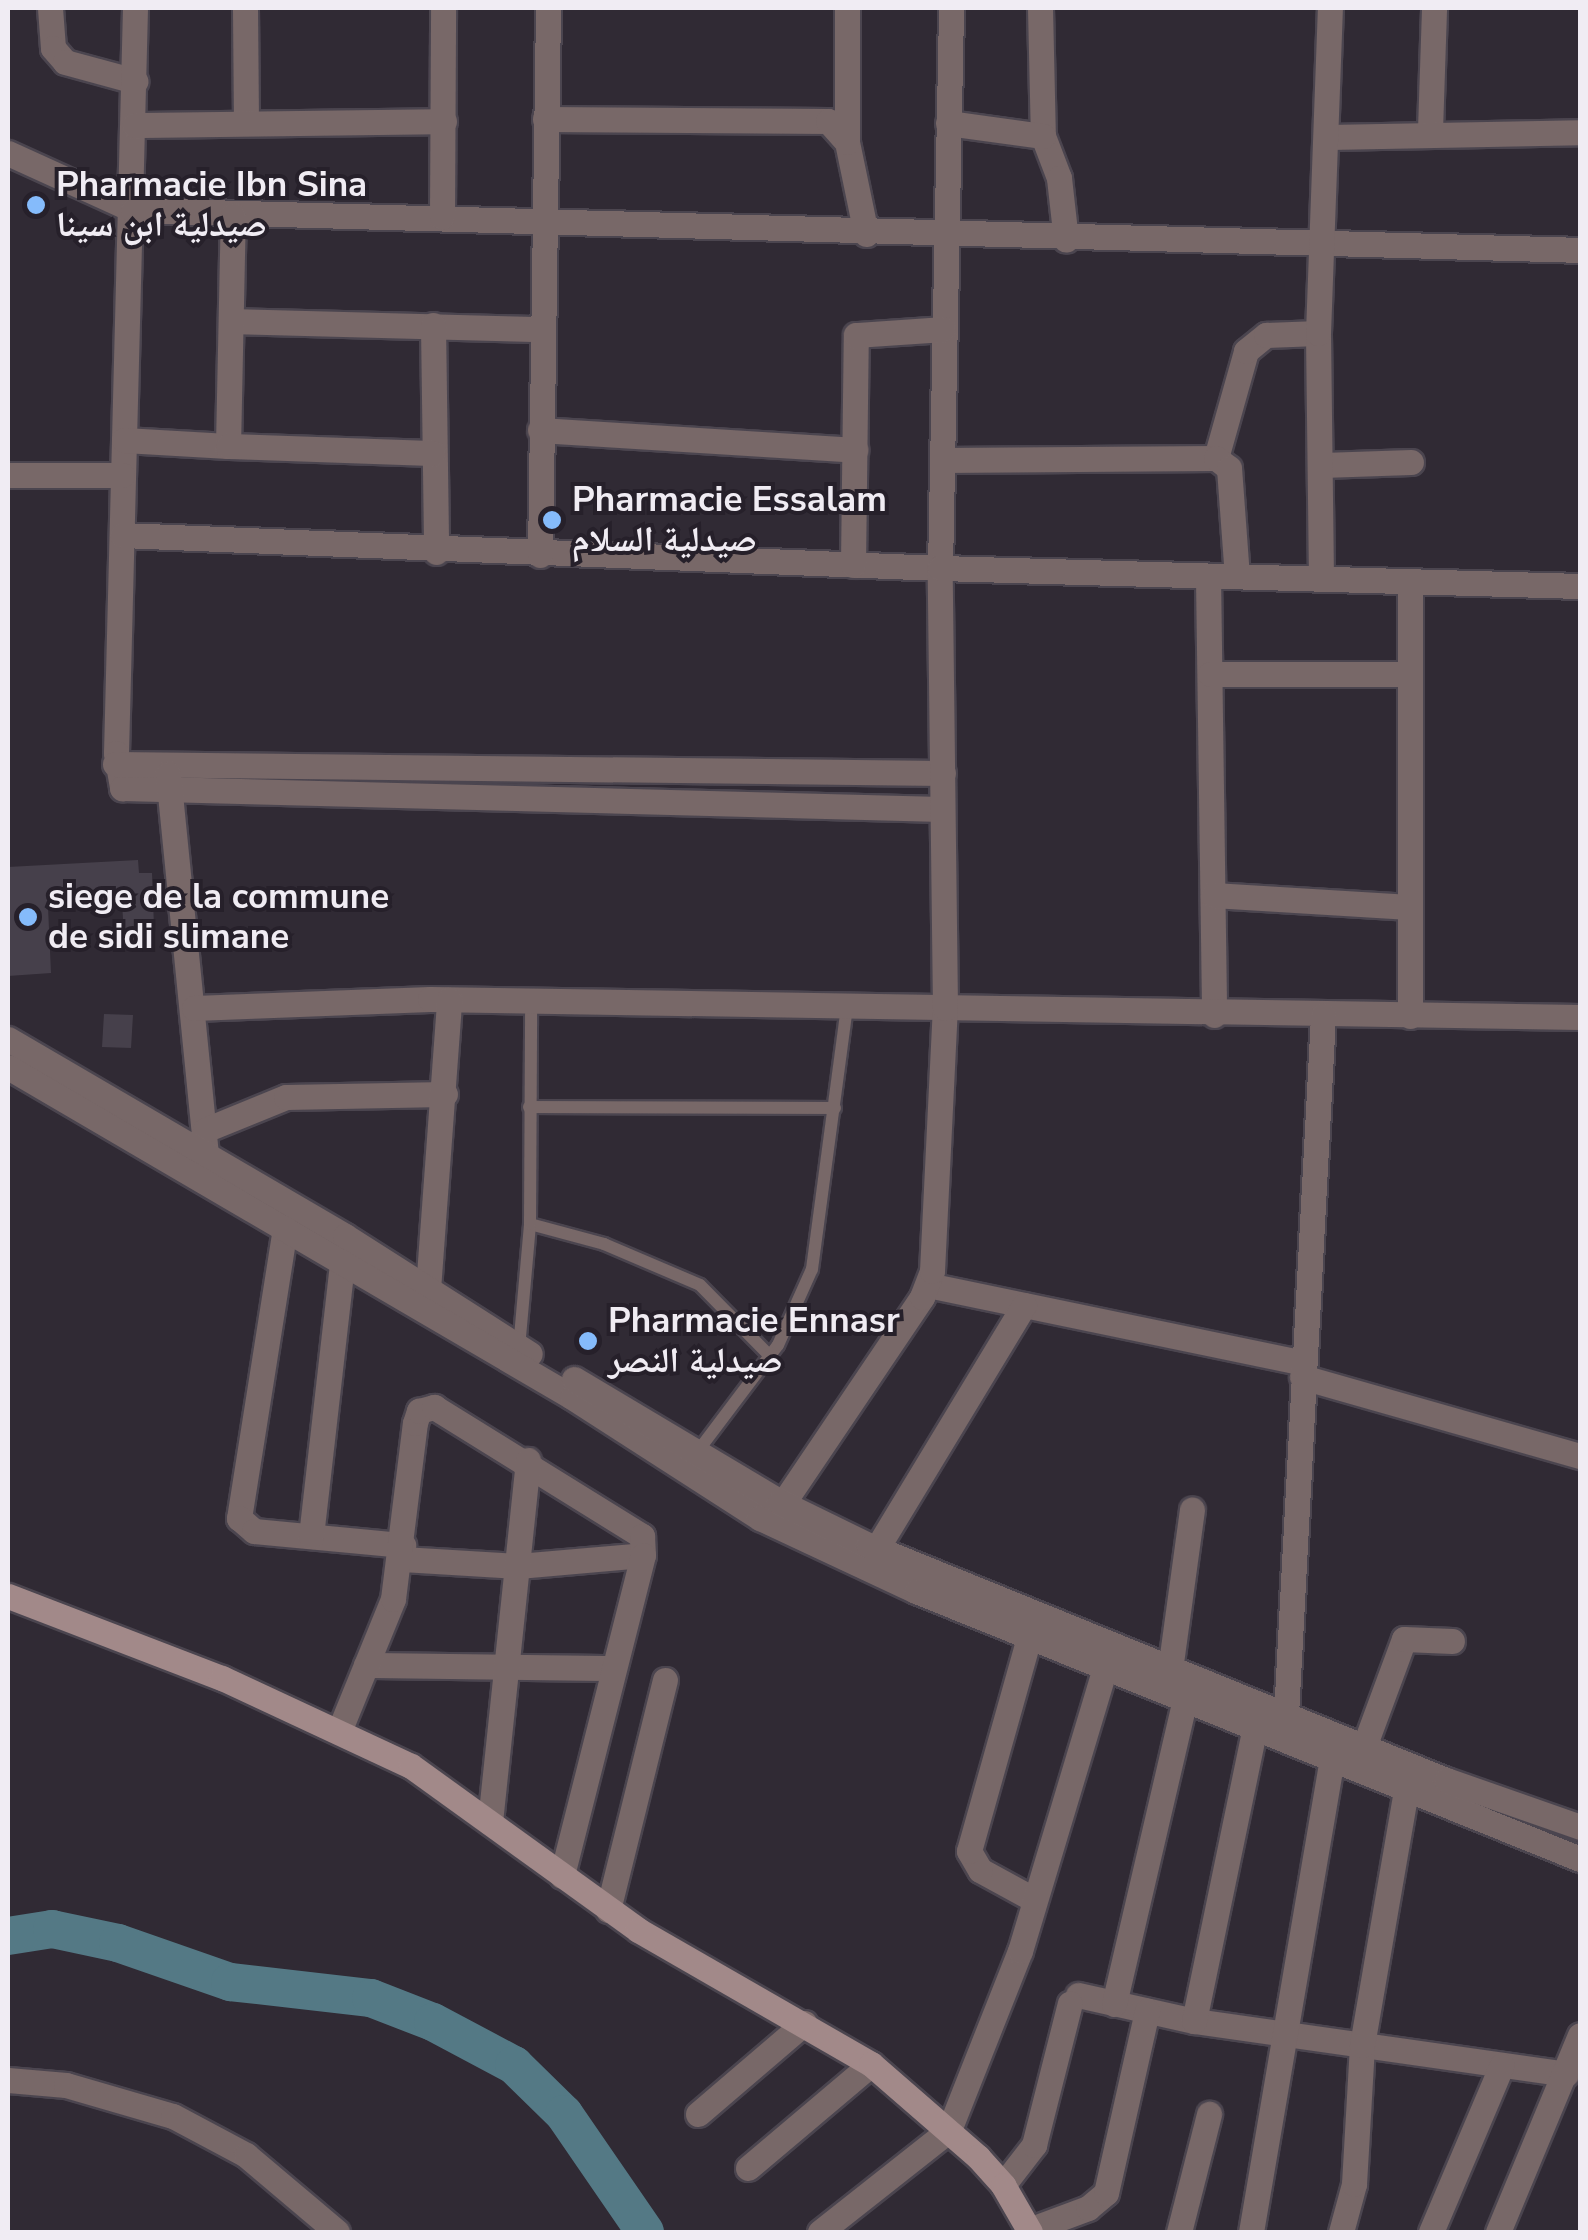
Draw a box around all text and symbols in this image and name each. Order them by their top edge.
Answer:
place label: Pharmacie Ibn Sina صيدلية ابن سينا [56,164,367,246]
marker: Pharmacie Ibn Sina صيدلية ابن سينا [25,194,47,216]
place label: Pharmacie Essalam صيدلية السلام [572,479,887,561]
marker: Pharmacie Essalam صيدلية السلام [541,509,563,531]
place label: siege de la commune de sidi slimane [48,876,389,958]
marker: siege de la commune de sidi slimane [17,906,39,928]
place label: Pharmacie Ennasr صيدلية النصر [608,1300,900,1382]
marker: Pharmacie Ennasr صيدلية النصر [577,1330,599,1352]

